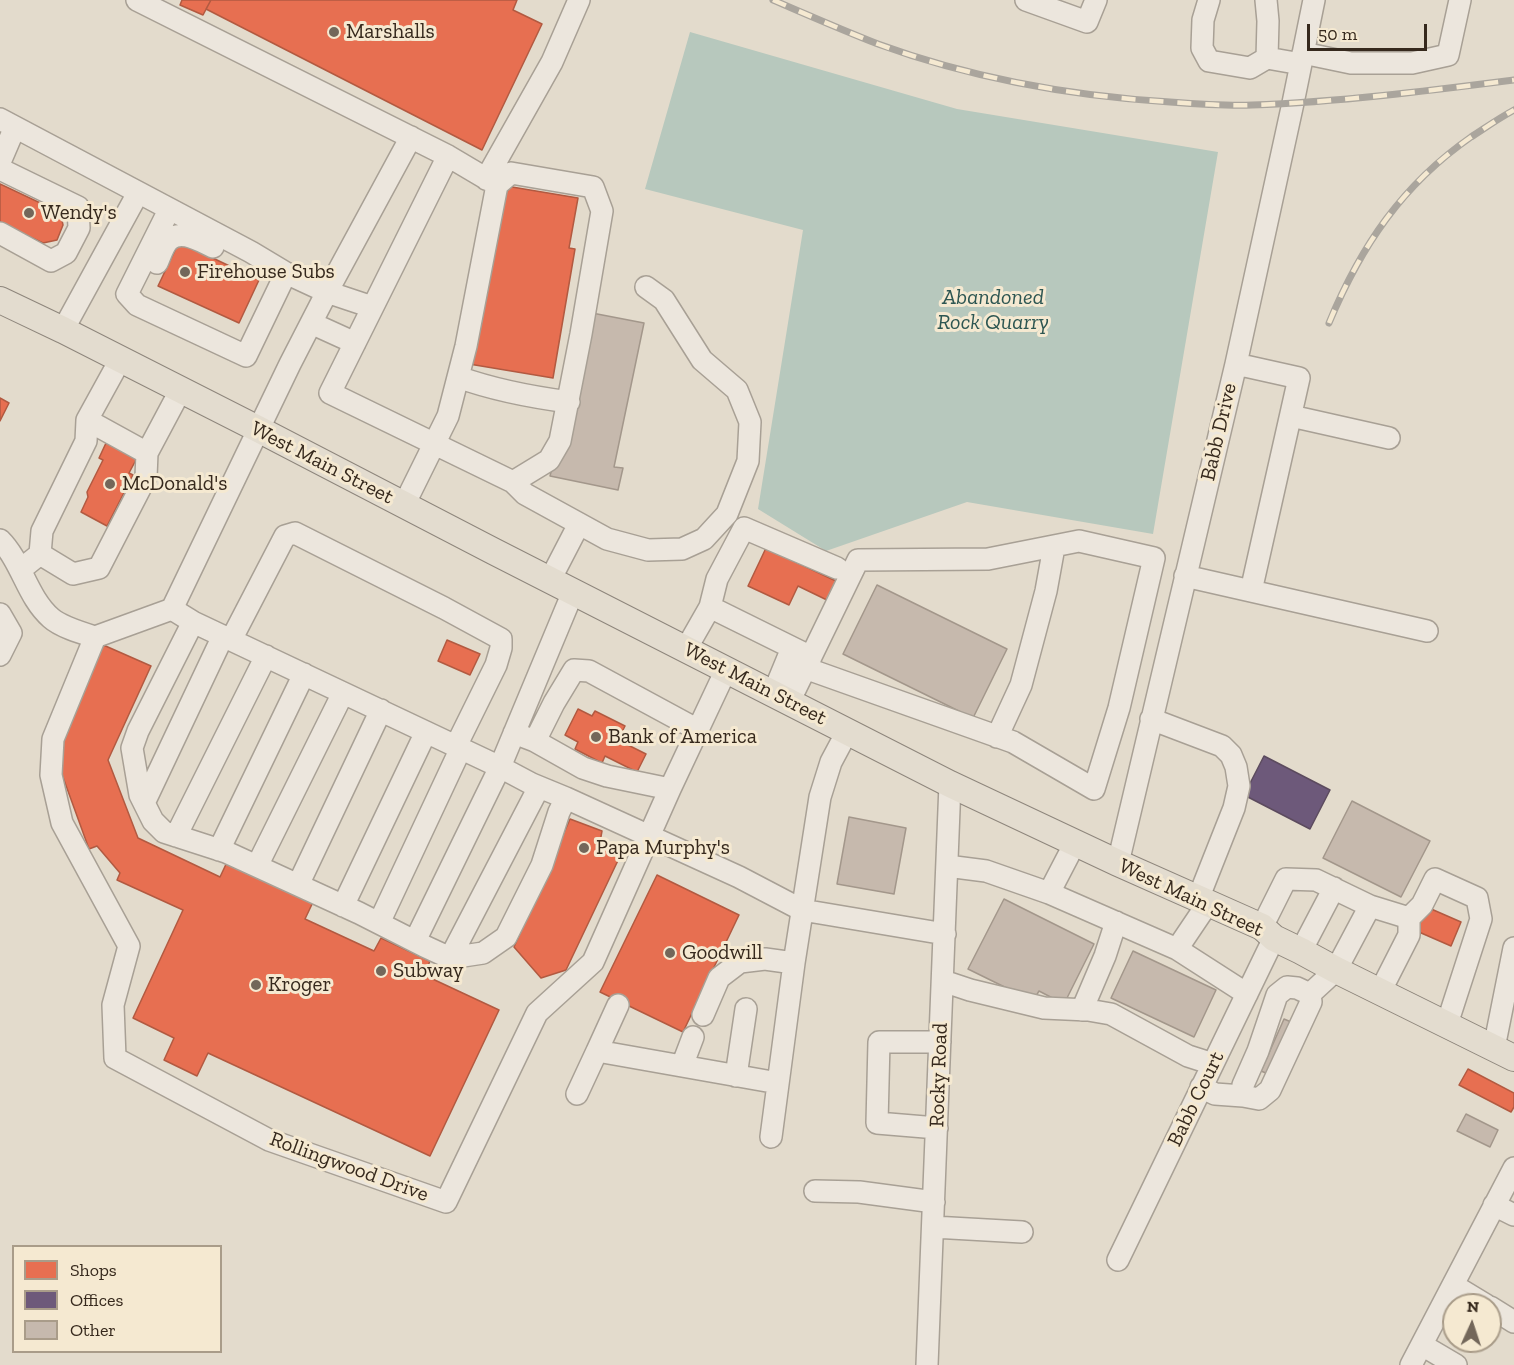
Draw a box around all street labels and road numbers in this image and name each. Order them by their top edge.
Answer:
street label: Babb Drive [1196,381,1242,483]
street label: West Main Street [246,416,398,510]
street label: West Main Street [679,637,831,731]
street label: West Main Street [1115,853,1267,943]
street label: Rocky Road [925,1022,953,1128]
street label: Babb Court [1162,1047,1230,1151]
street label: Rollingwood Drive [266,1127,432,1207]

